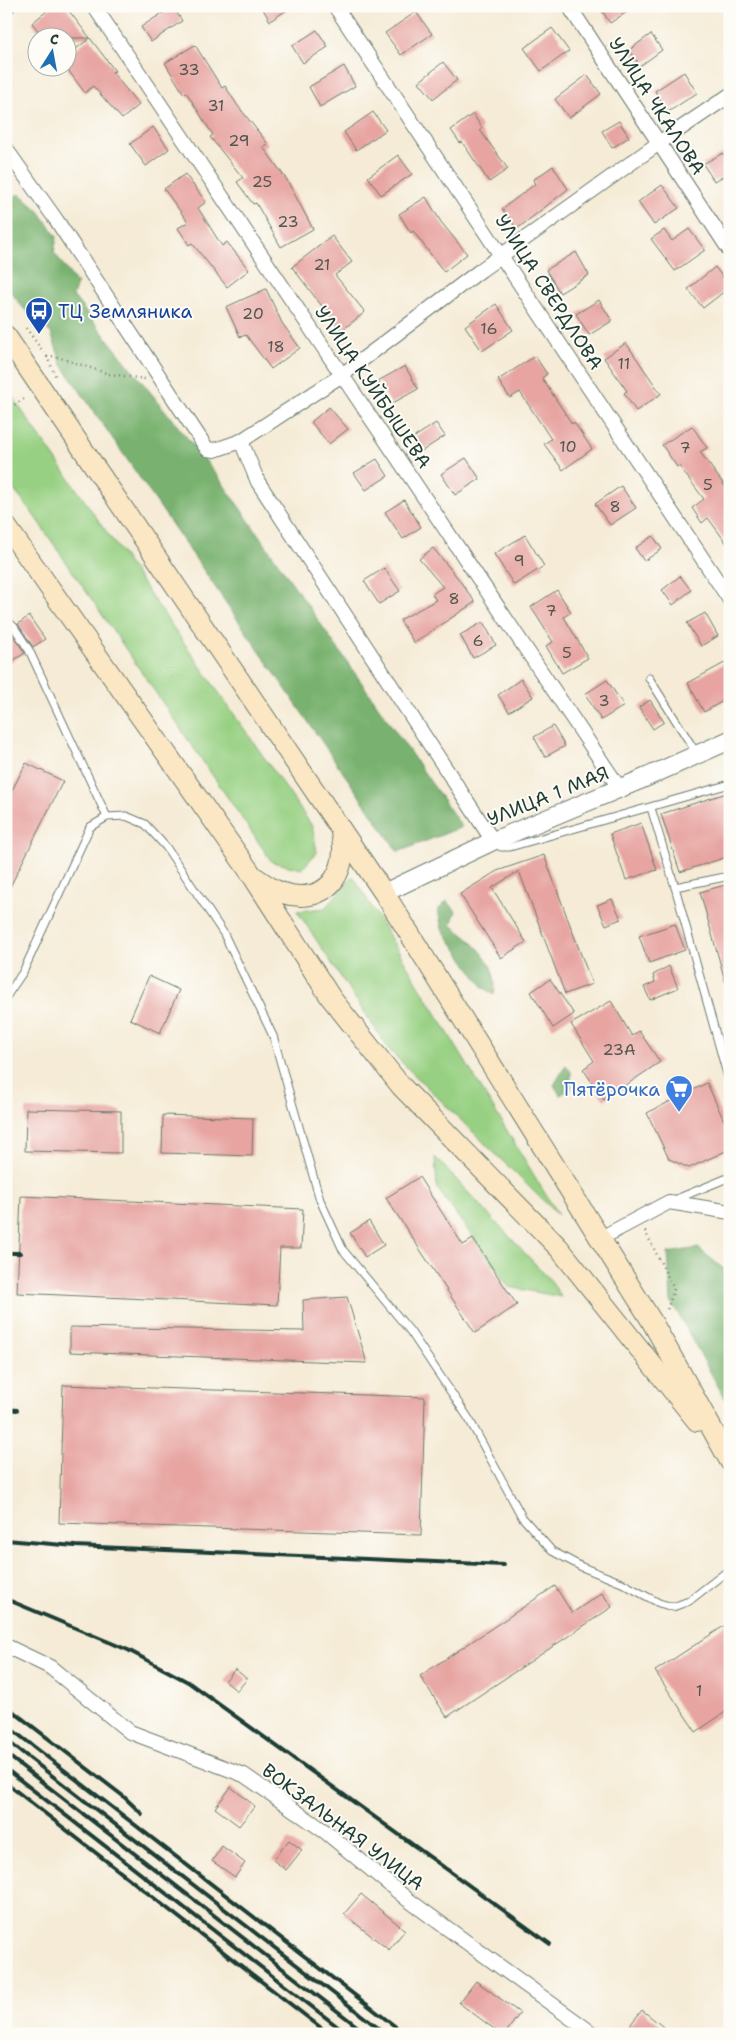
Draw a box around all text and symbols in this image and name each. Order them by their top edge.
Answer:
north arrow [28,28,78,78]
text: С [49,30,60,49]
street label: УЛИЦА ЧКАЛОВА [603,32,711,180]
house number: 33 [178,59,200,80]
house number: 31 [207,95,225,116]
house number: 29 [228,130,250,151]
house number: 25 [252,171,272,192]
street label: УЛИЦА СВЕРДЛОВА [489,209,609,375]
house number: 23 [277,211,299,232]
house number: 21 [313,254,331,275]
bus stop icon: ТЦ Земляника [24,296,54,335]
place label: ТЦ Земляника [58,299,192,324]
street label: УЛИЦА КУЙБЫШЕВА [309,301,437,473]
house number: 20 [242,303,264,324]
house number: 16 [480,318,498,339]
house number: 18 [267,336,285,357]
house number: 11 [618,353,630,374]
house number: 10 [559,436,577,457]
house number: 7 [679,437,691,458]
house number: 5 [703,474,713,495]
house number: 8 [609,496,621,517]
house number: 9 [513,550,525,571]
house number: 8 [448,588,460,609]
house number: 7 [545,600,557,621]
house number: 6 [472,630,484,651]
house number: 5 [562,642,572,663]
house number: 3 [598,690,610,711]
street label: УЛИЦА 1 МАЯ [483,760,613,832]
house number: 23А [602,1039,636,1060]
supermarket icon: Пятёрочка [664,1074,694,1113]
place label: Пятёрочка [564,1077,660,1102]
house number: 1 [696,1680,702,1701]
street label: ВОКЗАЛЬНАЯ УЛИЦА [257,1758,429,1896]

